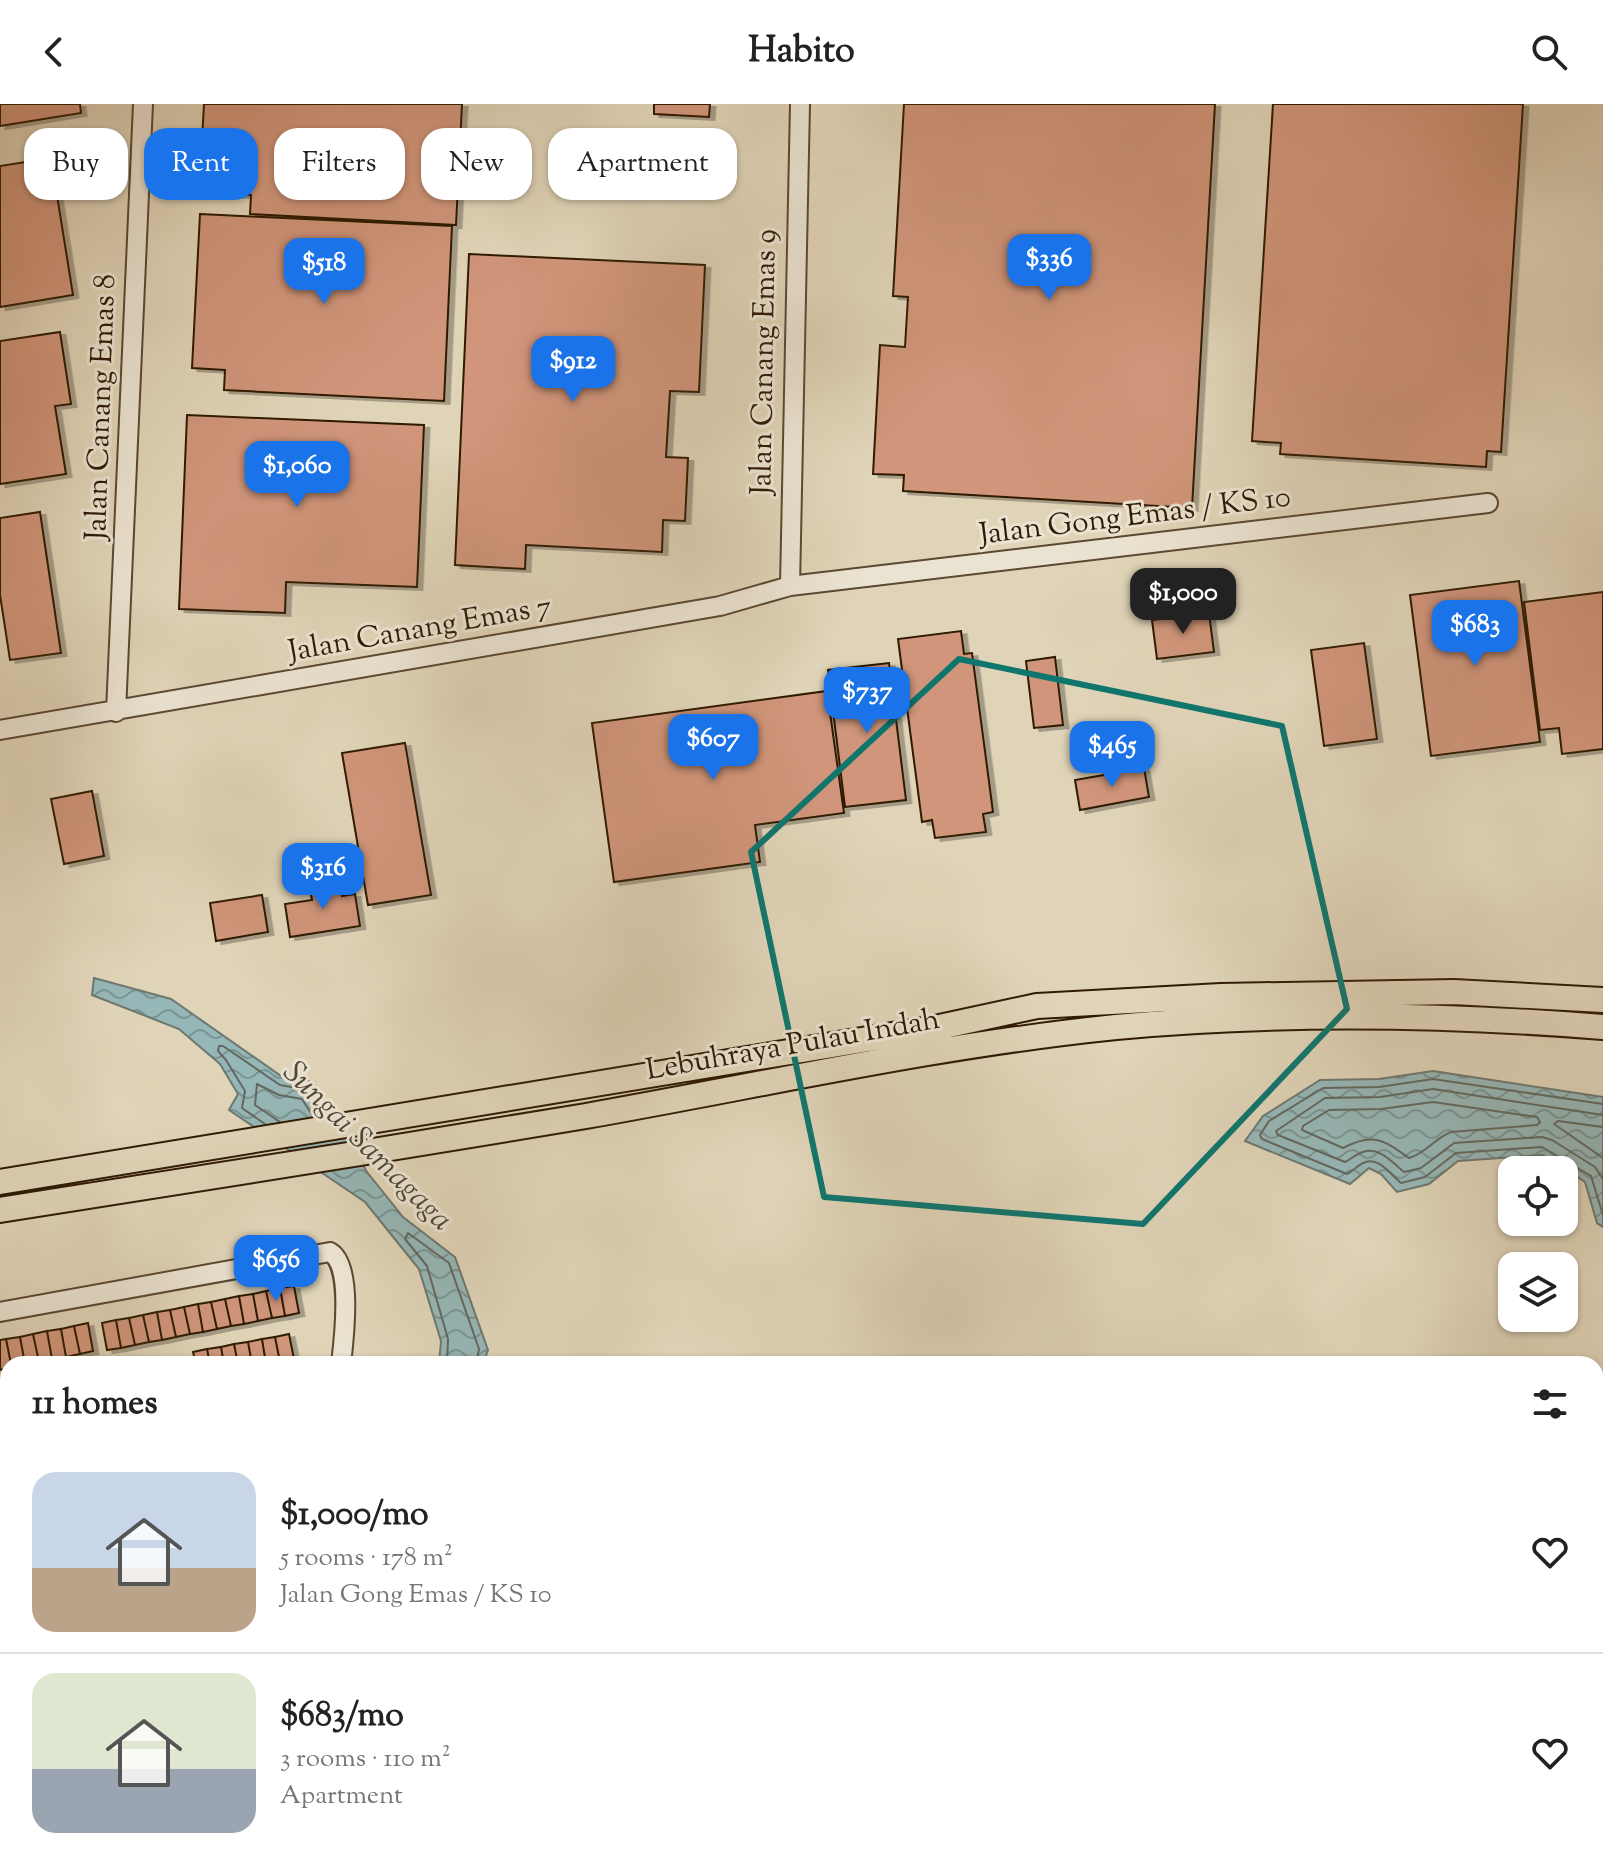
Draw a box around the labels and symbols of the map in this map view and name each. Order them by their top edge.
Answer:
street label: Jalan Canang Emas 9 [741,229,789,497]
pin: $336 [1002,234,1096,302]
pin: $518 [277,238,371,306]
street label: Jalan Canang Emas 8 [76,273,128,543]
pin: $912 [526,336,620,404]
pin: $1,060 [232,441,362,509]
street label: Jalan Gong Emas / KS 10 [975,477,1293,558]
pin: $1,000 [1118,568,1248,636]
street label: Jalan Canang Emas 7 [283,586,555,675]
pin: $683 [1428,600,1522,668]
pin: $737 [820,667,914,735]
pin: $607 [666,714,760,782]
pin: $465 [1065,721,1159,789]
pin: $316 [276,843,370,911]
street label: Lebuhraya Pulau Indah [643,999,944,1093]
water label: Sungai Samagaga [271,1051,463,1243]
pin: $656 [229,1235,323,1303]

